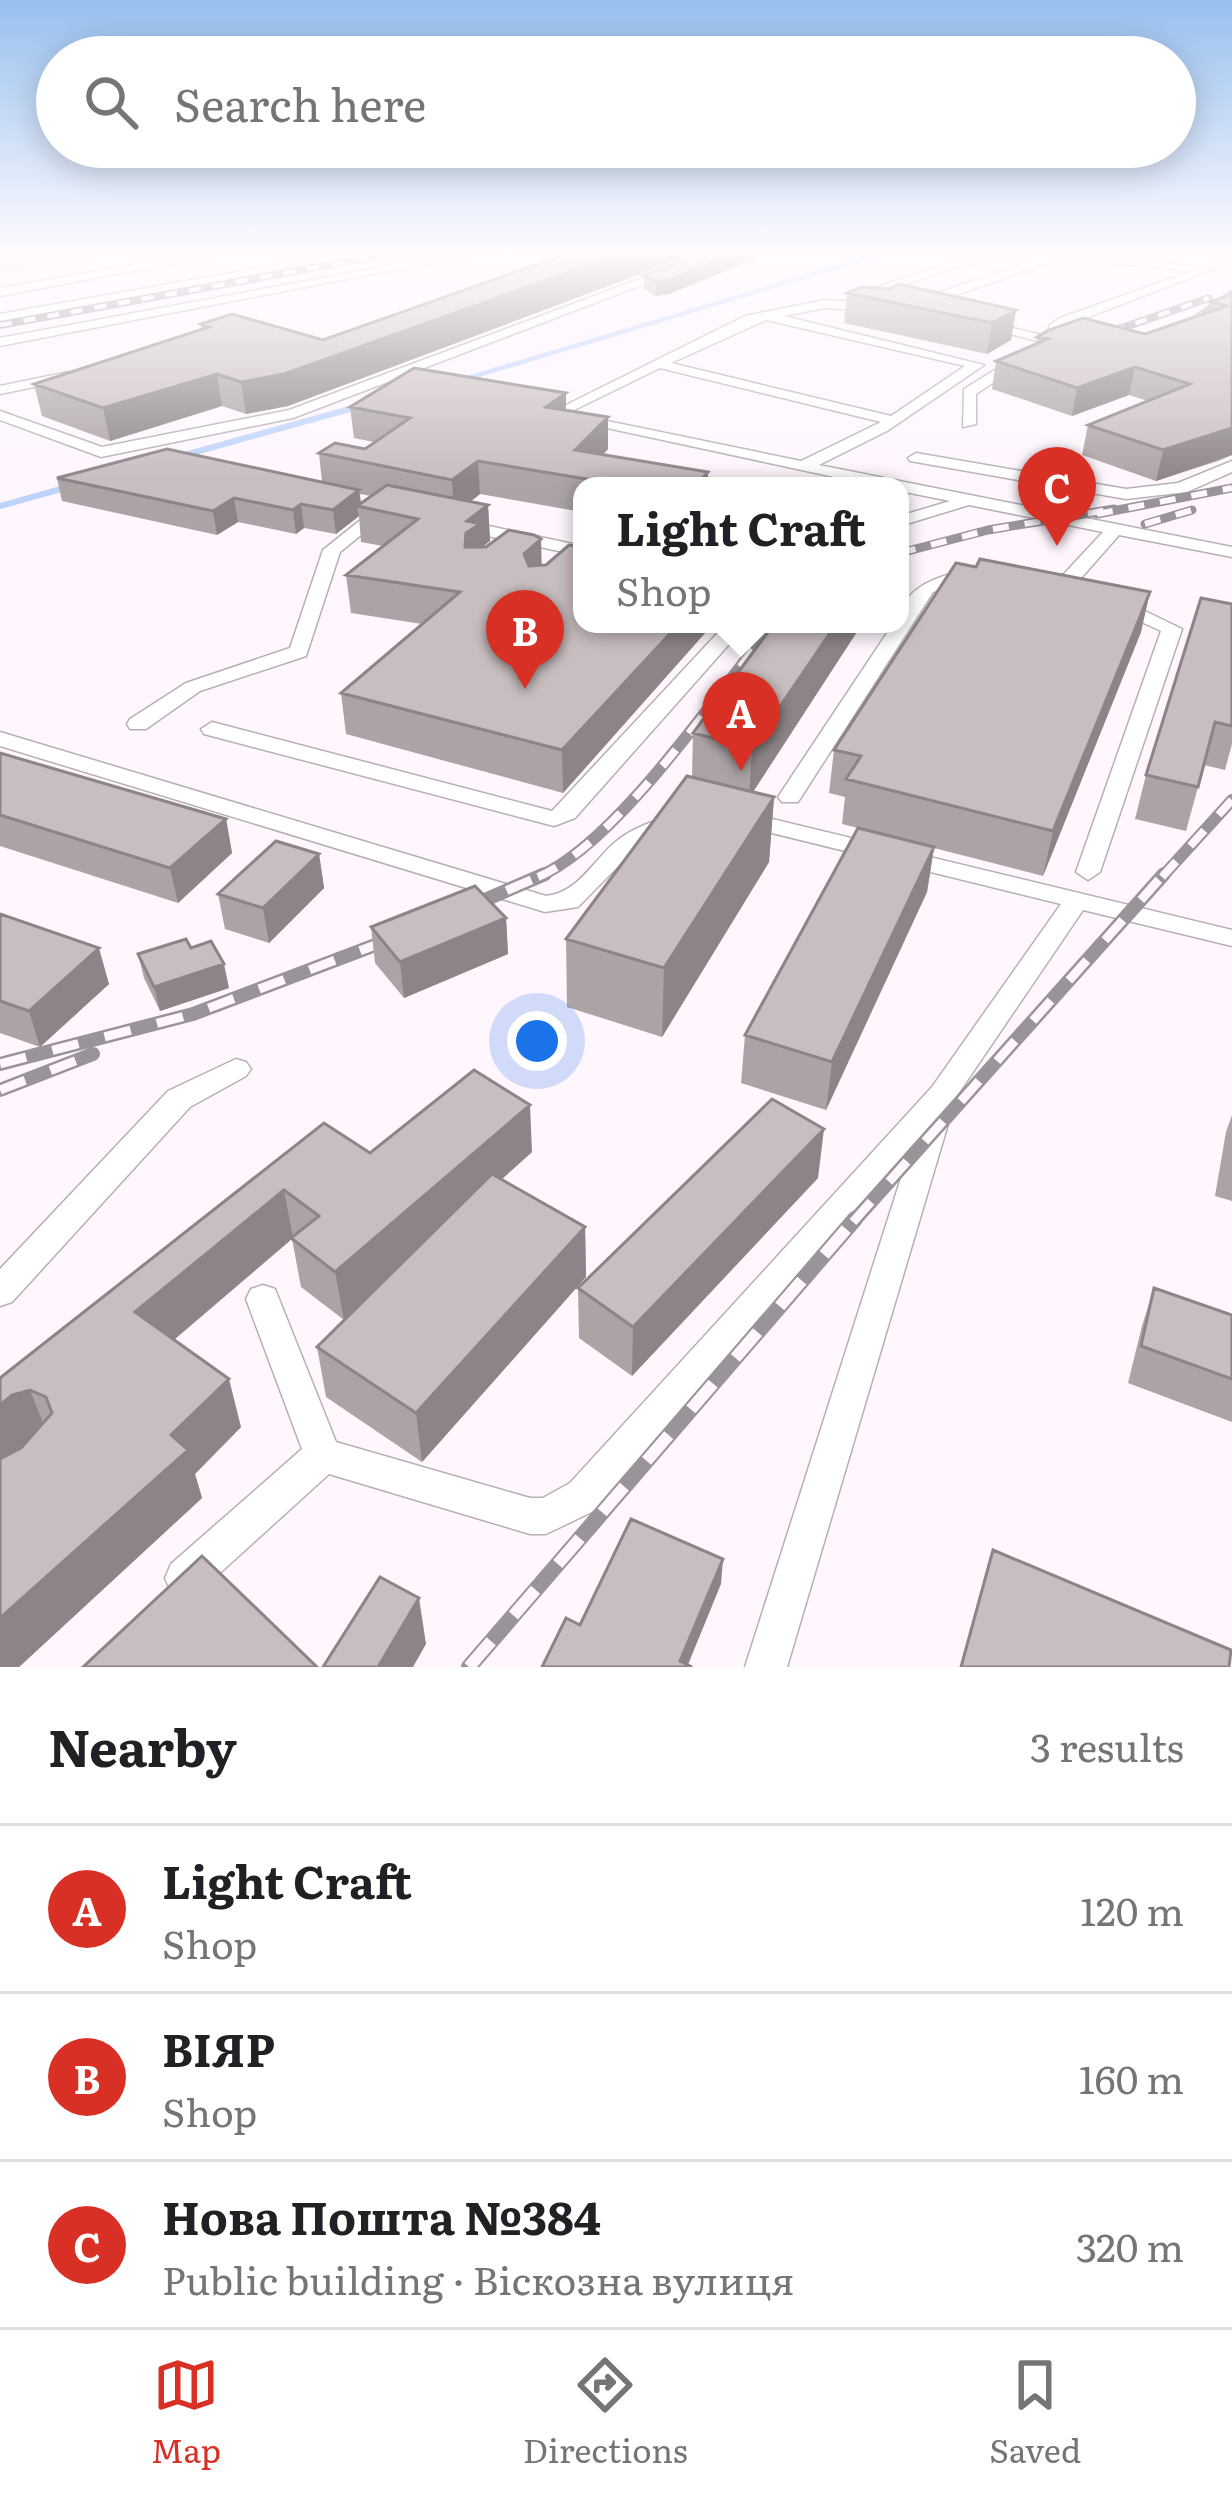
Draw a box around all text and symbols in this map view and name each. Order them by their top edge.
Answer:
search box [36,36,1196,168]
icon: search [78,69,144,135]
text: Search here [174,69,426,136]
pin: C [1018,447,1096,546]
popup [573,477,909,633]
text: Light Craft [616,493,866,560]
text: Shop [616,560,711,618]
pin: B [486,590,564,689]
pin: A [702,672,780,771]
your location [507,1011,567,1071]
text: Nearby [48,1707,237,1783]
text: 3 results [1030,1716,1184,1774]
text: Light Craft [162,1846,412,1913]
text: A [72,1880,102,1938]
text: 120 m [1080,1880,1184,1938]
text: Shop [162,1913,257,1971]
text: ВІЯР [162,2014,275,2081]
text: B [74,2048,100,2106]
text: 160 m [1079,2048,1184,2106]
text: Shop [162,2081,257,2139]
text: Нова Пошта №384 [162,2182,601,2249]
text: C [73,2216,101,2274]
text: 320 m [1076,2216,1184,2274]
text: Public building · Віскозна вулиця [162,2249,795,2307]
tab: Map [151,2352,221,2473]
tab: Directions [523,2352,688,2473]
tab: Saved [989,2352,1081,2473]

